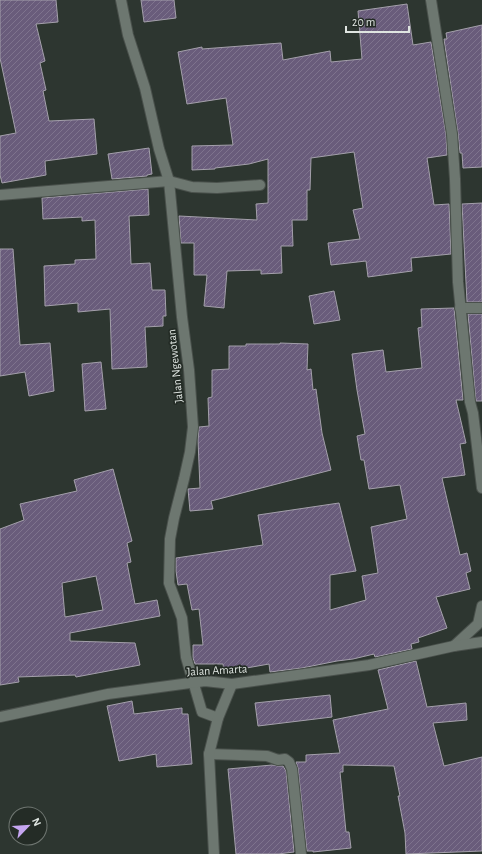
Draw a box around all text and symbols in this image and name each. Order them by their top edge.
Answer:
scale bar [346,8,409,34]
text: 20 m [352,16,375,28]
street label: Jalan Ngewotan [165,329,185,403]
street label: Jalan Amarta [186,662,248,678]
north arrow [8,806,48,846]
text: N [30,816,43,828]

